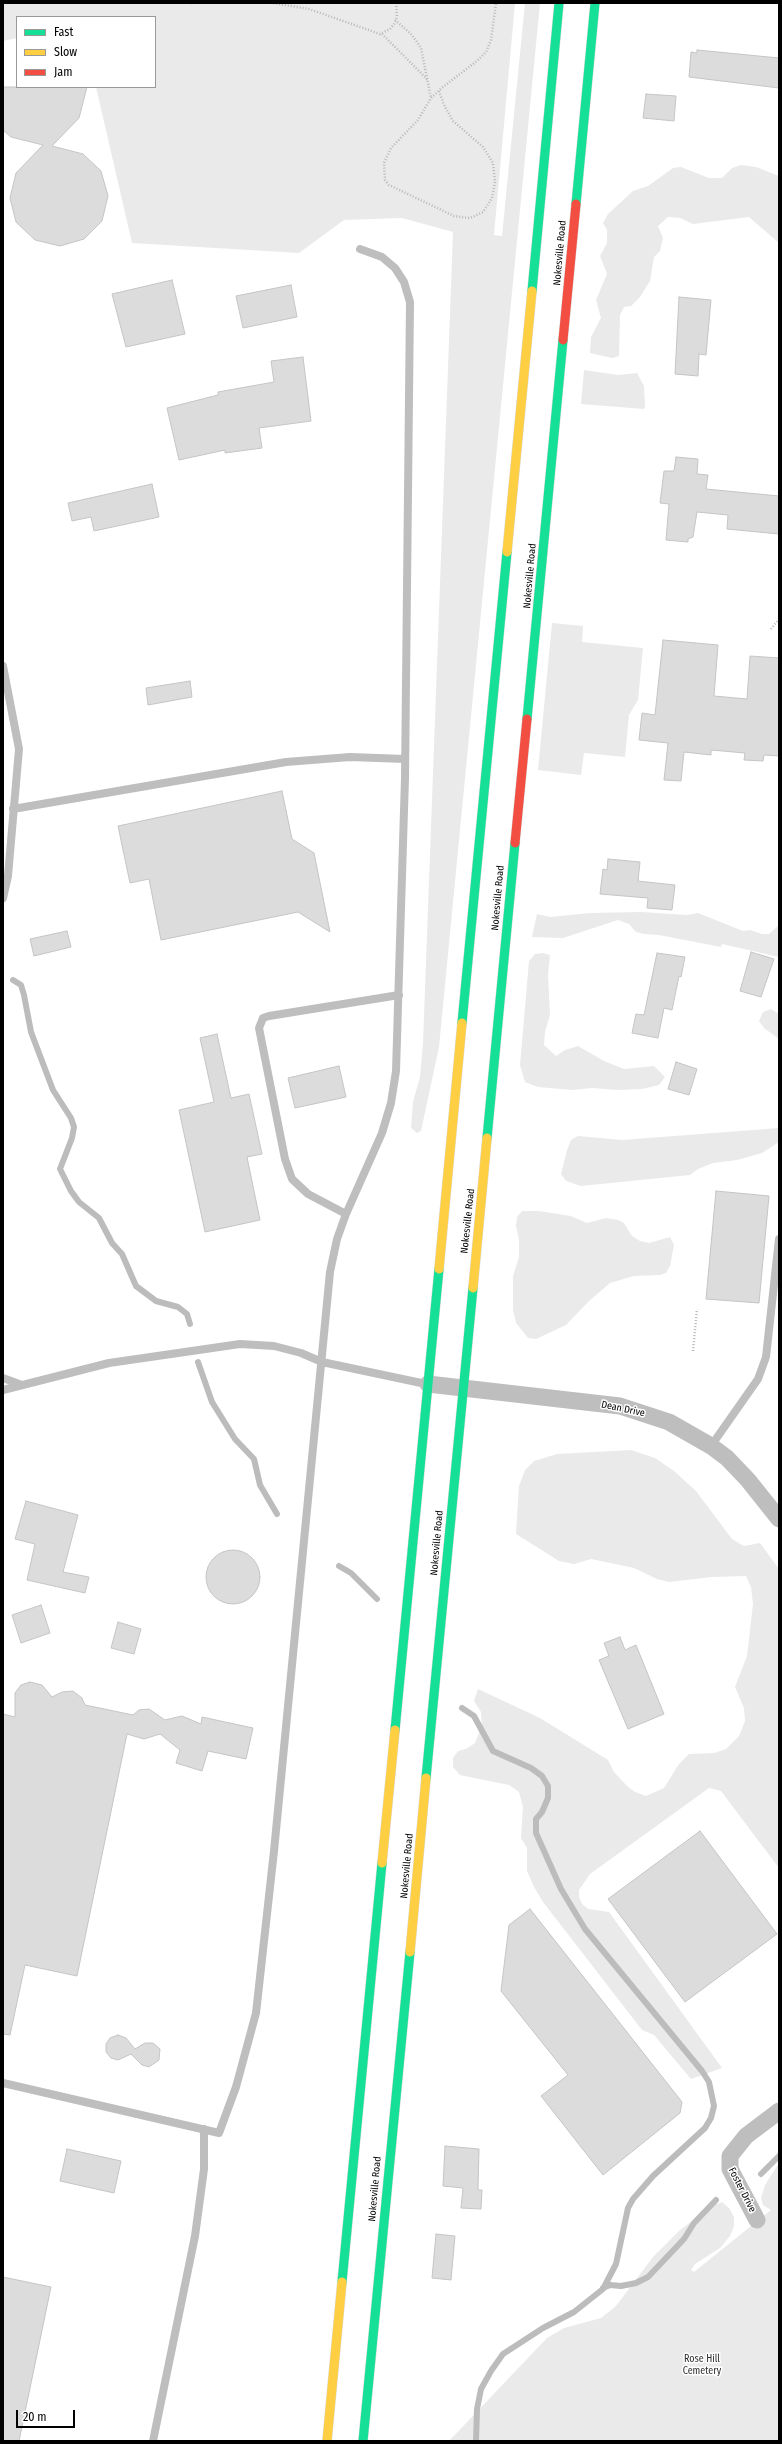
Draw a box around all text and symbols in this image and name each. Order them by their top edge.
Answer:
legend [16,16,156,88]
text: Fast [54,25,73,39]
text: Slow [54,45,77,59]
text: Jam [54,65,72,79]
street label: Nokesville Road [551,220,569,286]
street label: Nokesville Road [521,543,539,609]
street label: Nokesville Road [489,865,507,931]
street label: Nokesville Road [459,1188,477,1254]
street label: Dean Drive [600,1399,646,1419]
street label: Nokesville Road [428,1510,446,1576]
street label: Nokesville Road [398,1833,416,1899]
street label: Nokesville Road [366,2156,384,2222]
street label: Foster Drive [726,2166,758,2214]
park label: Rose Hill Cemetery [683,2353,721,2376]
scale bar [18,2402,77,2428]
text: 20 m [23,2410,47,2424]

